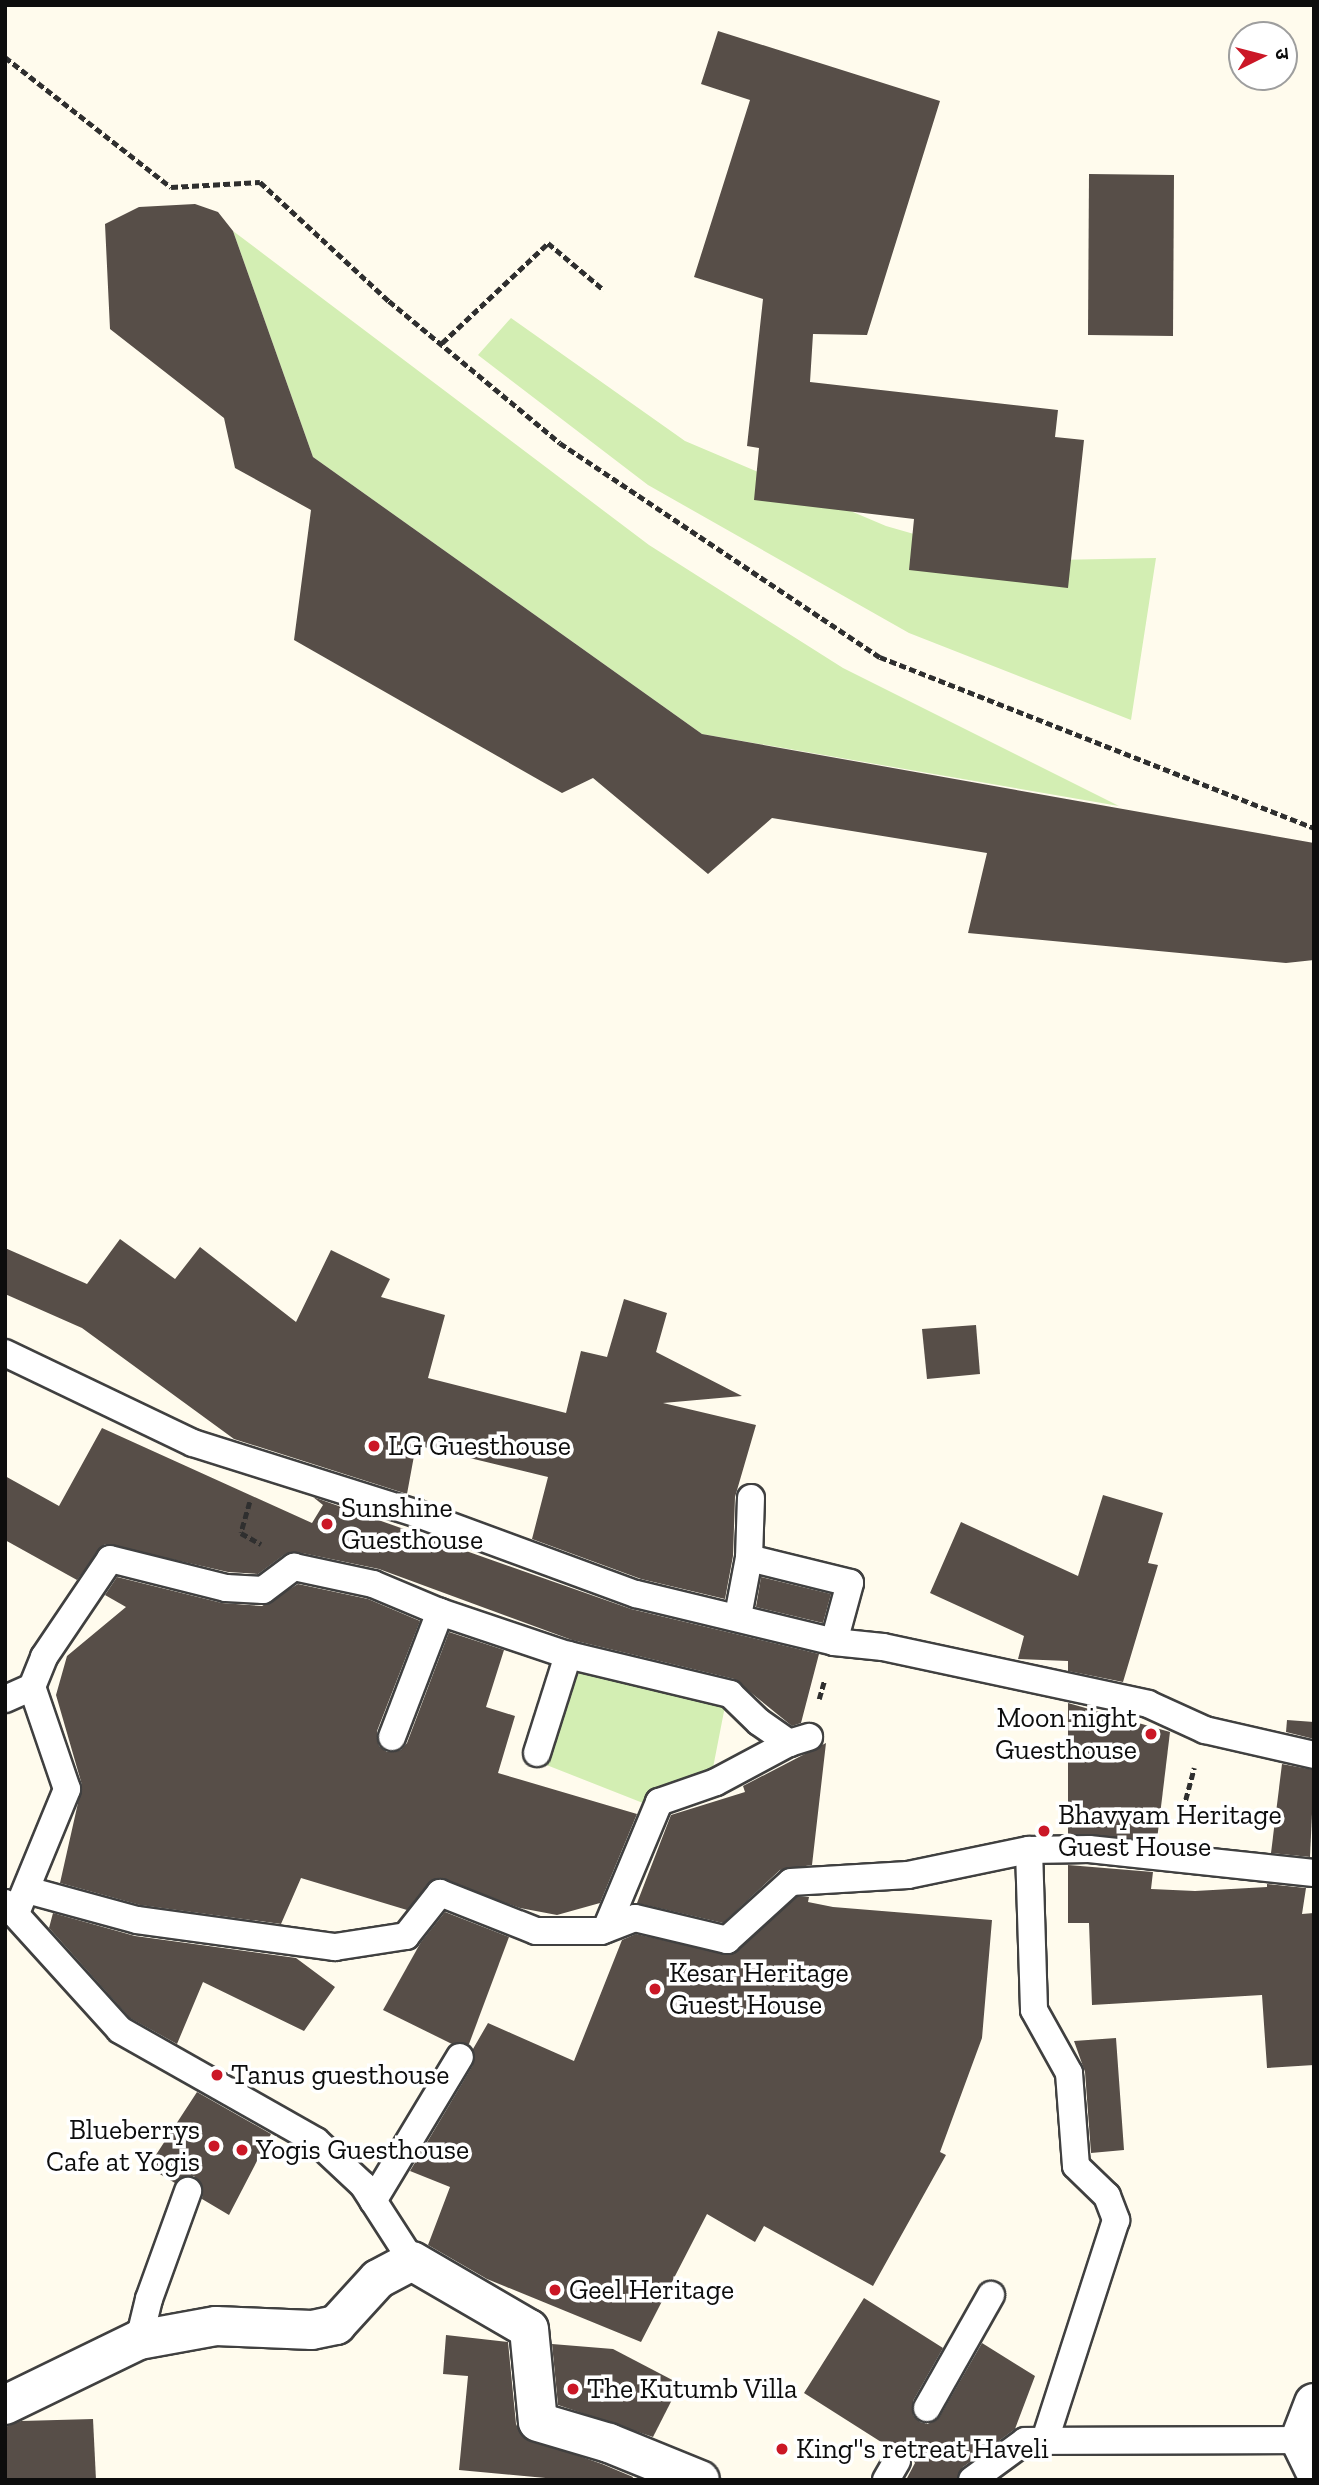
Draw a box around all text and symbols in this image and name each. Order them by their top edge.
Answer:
north arrow [1228,21,1298,91]
text: उ [1270,47,1294,61]
place label: LG Guesthouse [388,1429,571,1463]
marker: LG Guesthouse [366,1438,382,1454]
place label: Sunshine Guesthouse [341,1491,483,1557]
marker: Sunshine Guesthouse [319,1516,335,1532]
place label: Moon night Guesthouse [995,1701,1137,1767]
marker: Moon night Guesthouse [1143,1726,1159,1742]
place label: Bhavyam Heritage Guest House [1058,1798,1282,1864]
marker: Bhavyam Heritage Guest House [1036,1823,1052,1839]
place label: Kesar Heritage Guest House [669,1956,849,2022]
marker: Kesar Heritage Guest House [647,1981,663,1997]
place label: Tanus guesthouse [231,2058,449,2092]
marker: Tanus guesthouse [209,2067,225,2083]
place label: Blueberrys Cafe at Yogis [45,2113,200,2179]
place label: Yogis Guesthouse [256,2133,469,2167]
marker: Blueberrys Cafe at Yogis [206,2138,222,2154]
marker: Yogis Guesthouse [234,2142,250,2158]
place label: Geel Heritage [569,2273,734,2307]
marker: Geel Heritage [547,2282,563,2298]
place label: The Kutumb Villa [587,2372,798,2406]
marker: The Kutumb Villa [565,2381,581,2397]
place label: King"s retreat Haveli [796,2432,1049,2466]
marker: King"s retreat Haveli [774,2441,790,2457]

